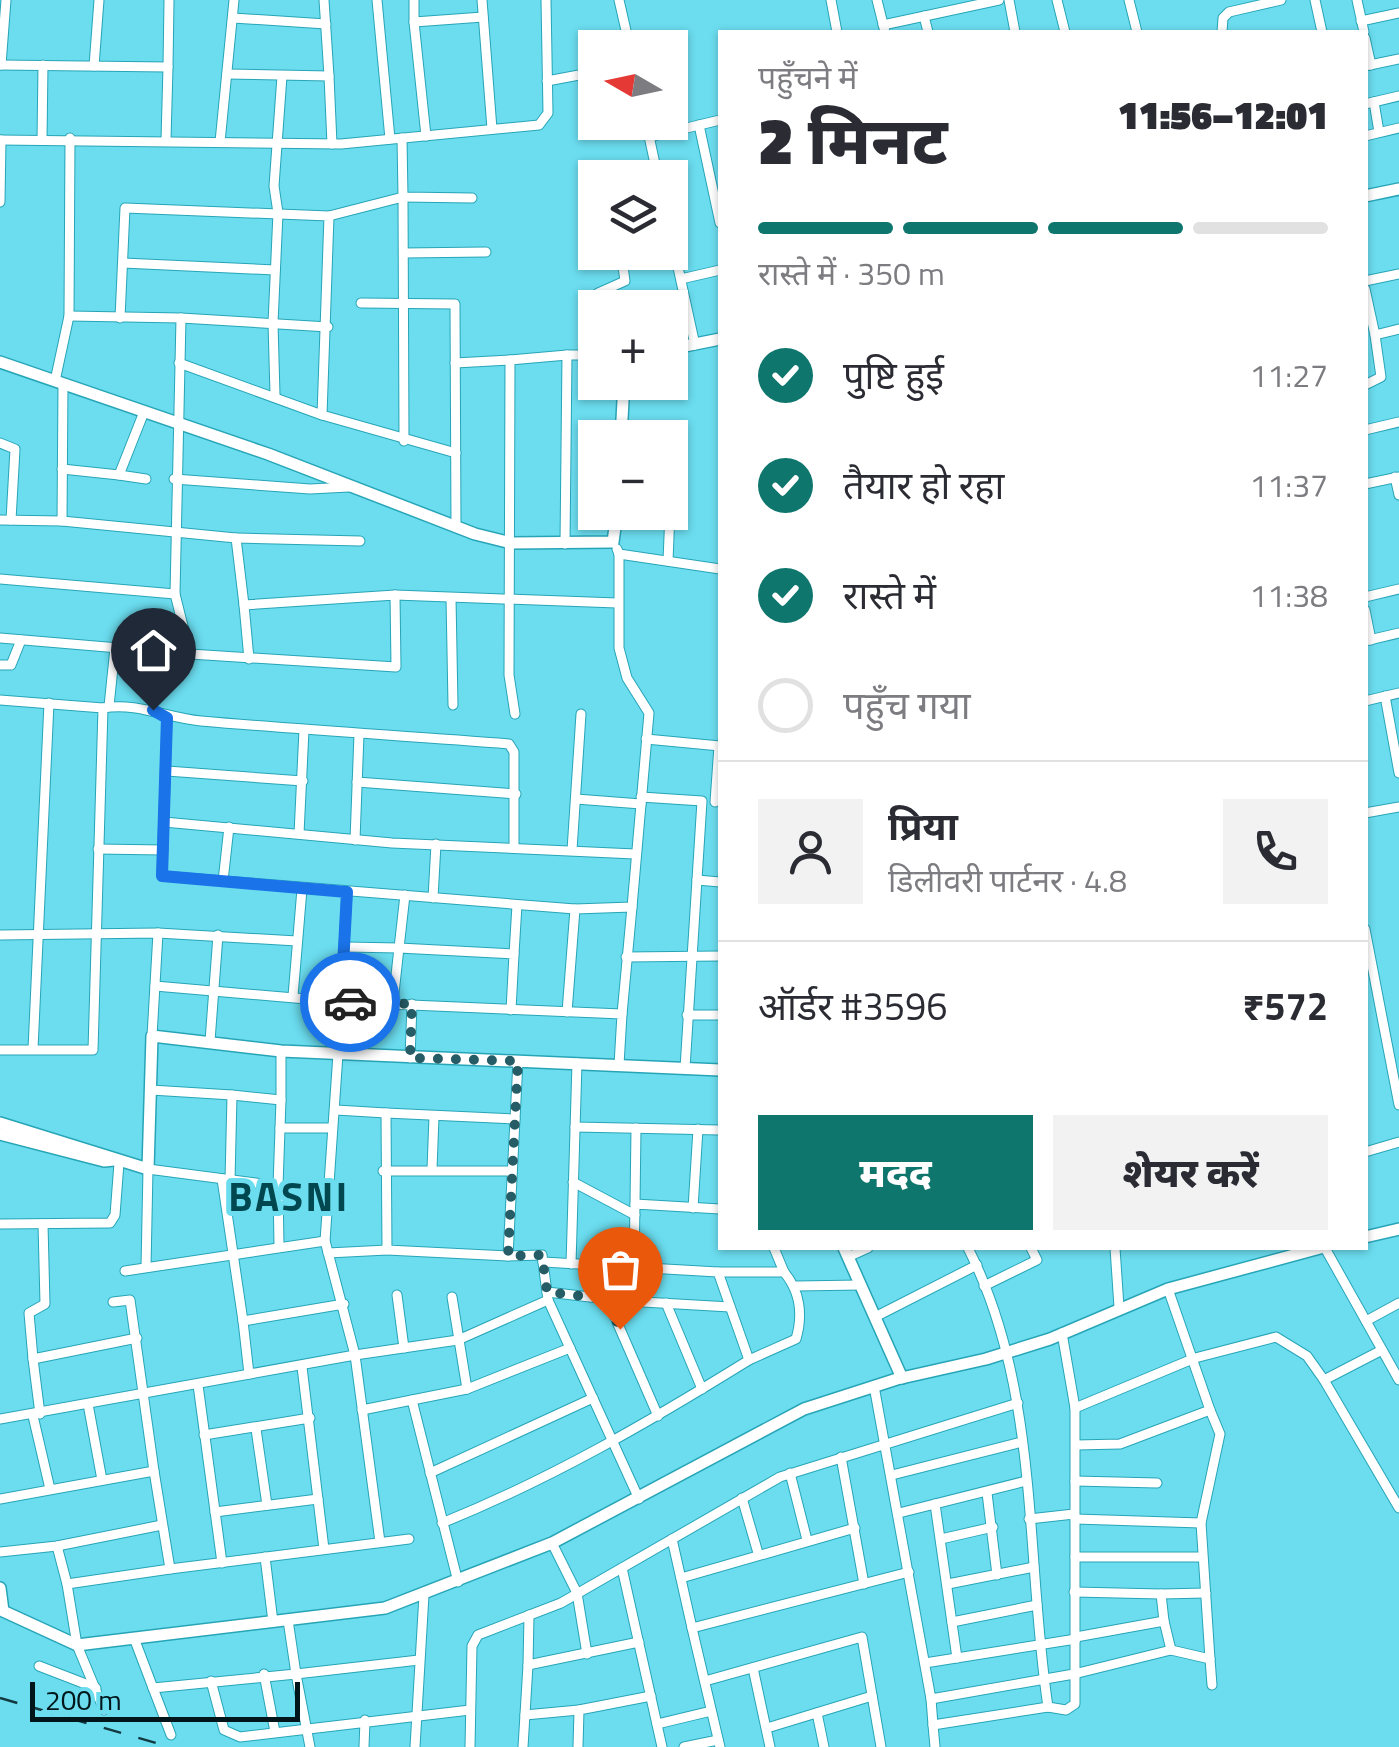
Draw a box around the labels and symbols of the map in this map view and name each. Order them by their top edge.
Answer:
north arrow [578,30,688,140]
pin [111,608,196,711]
courier [300,952,400,1052]
district label: BASNI [228,1166,350,1227]
pin [578,1227,663,1330]
scale bar [30,1677,300,1722]

